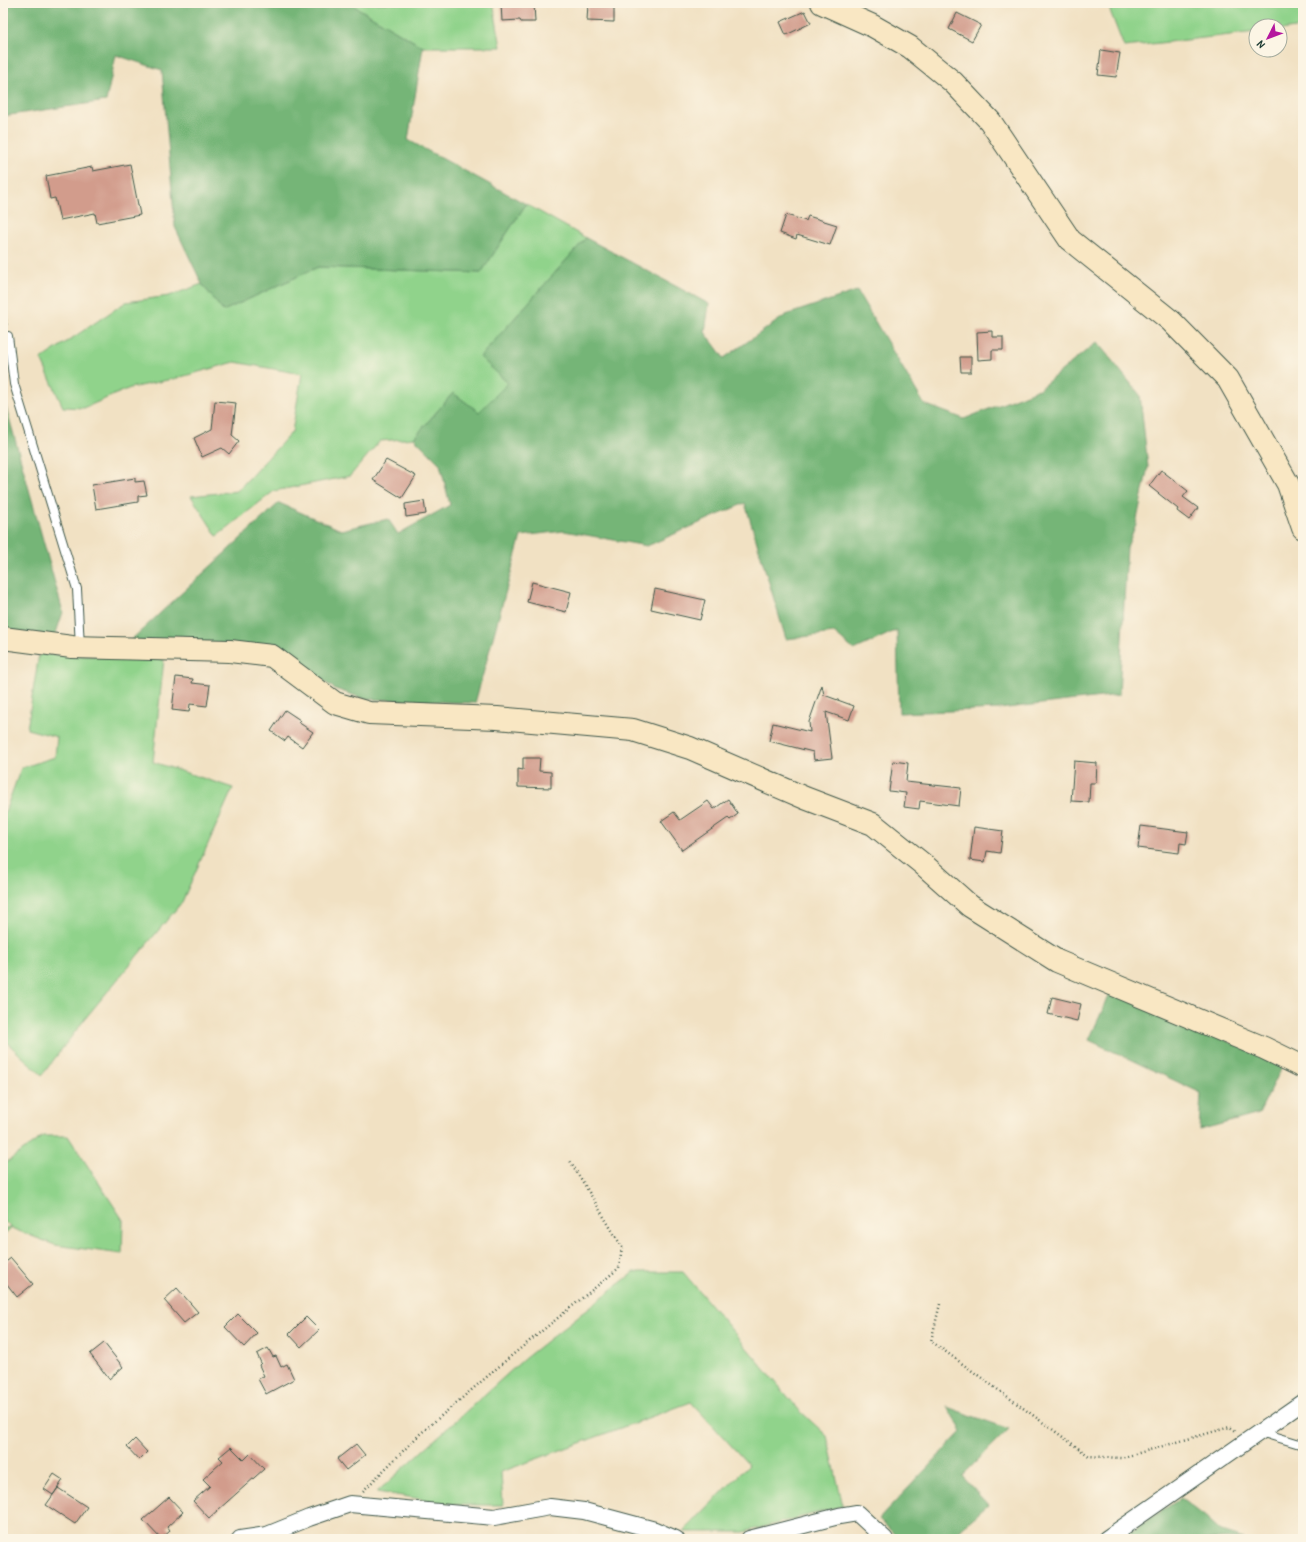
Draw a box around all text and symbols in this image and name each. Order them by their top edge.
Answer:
north arrow [1248,18,1288,58]
text: N [1253,38,1268,52]

